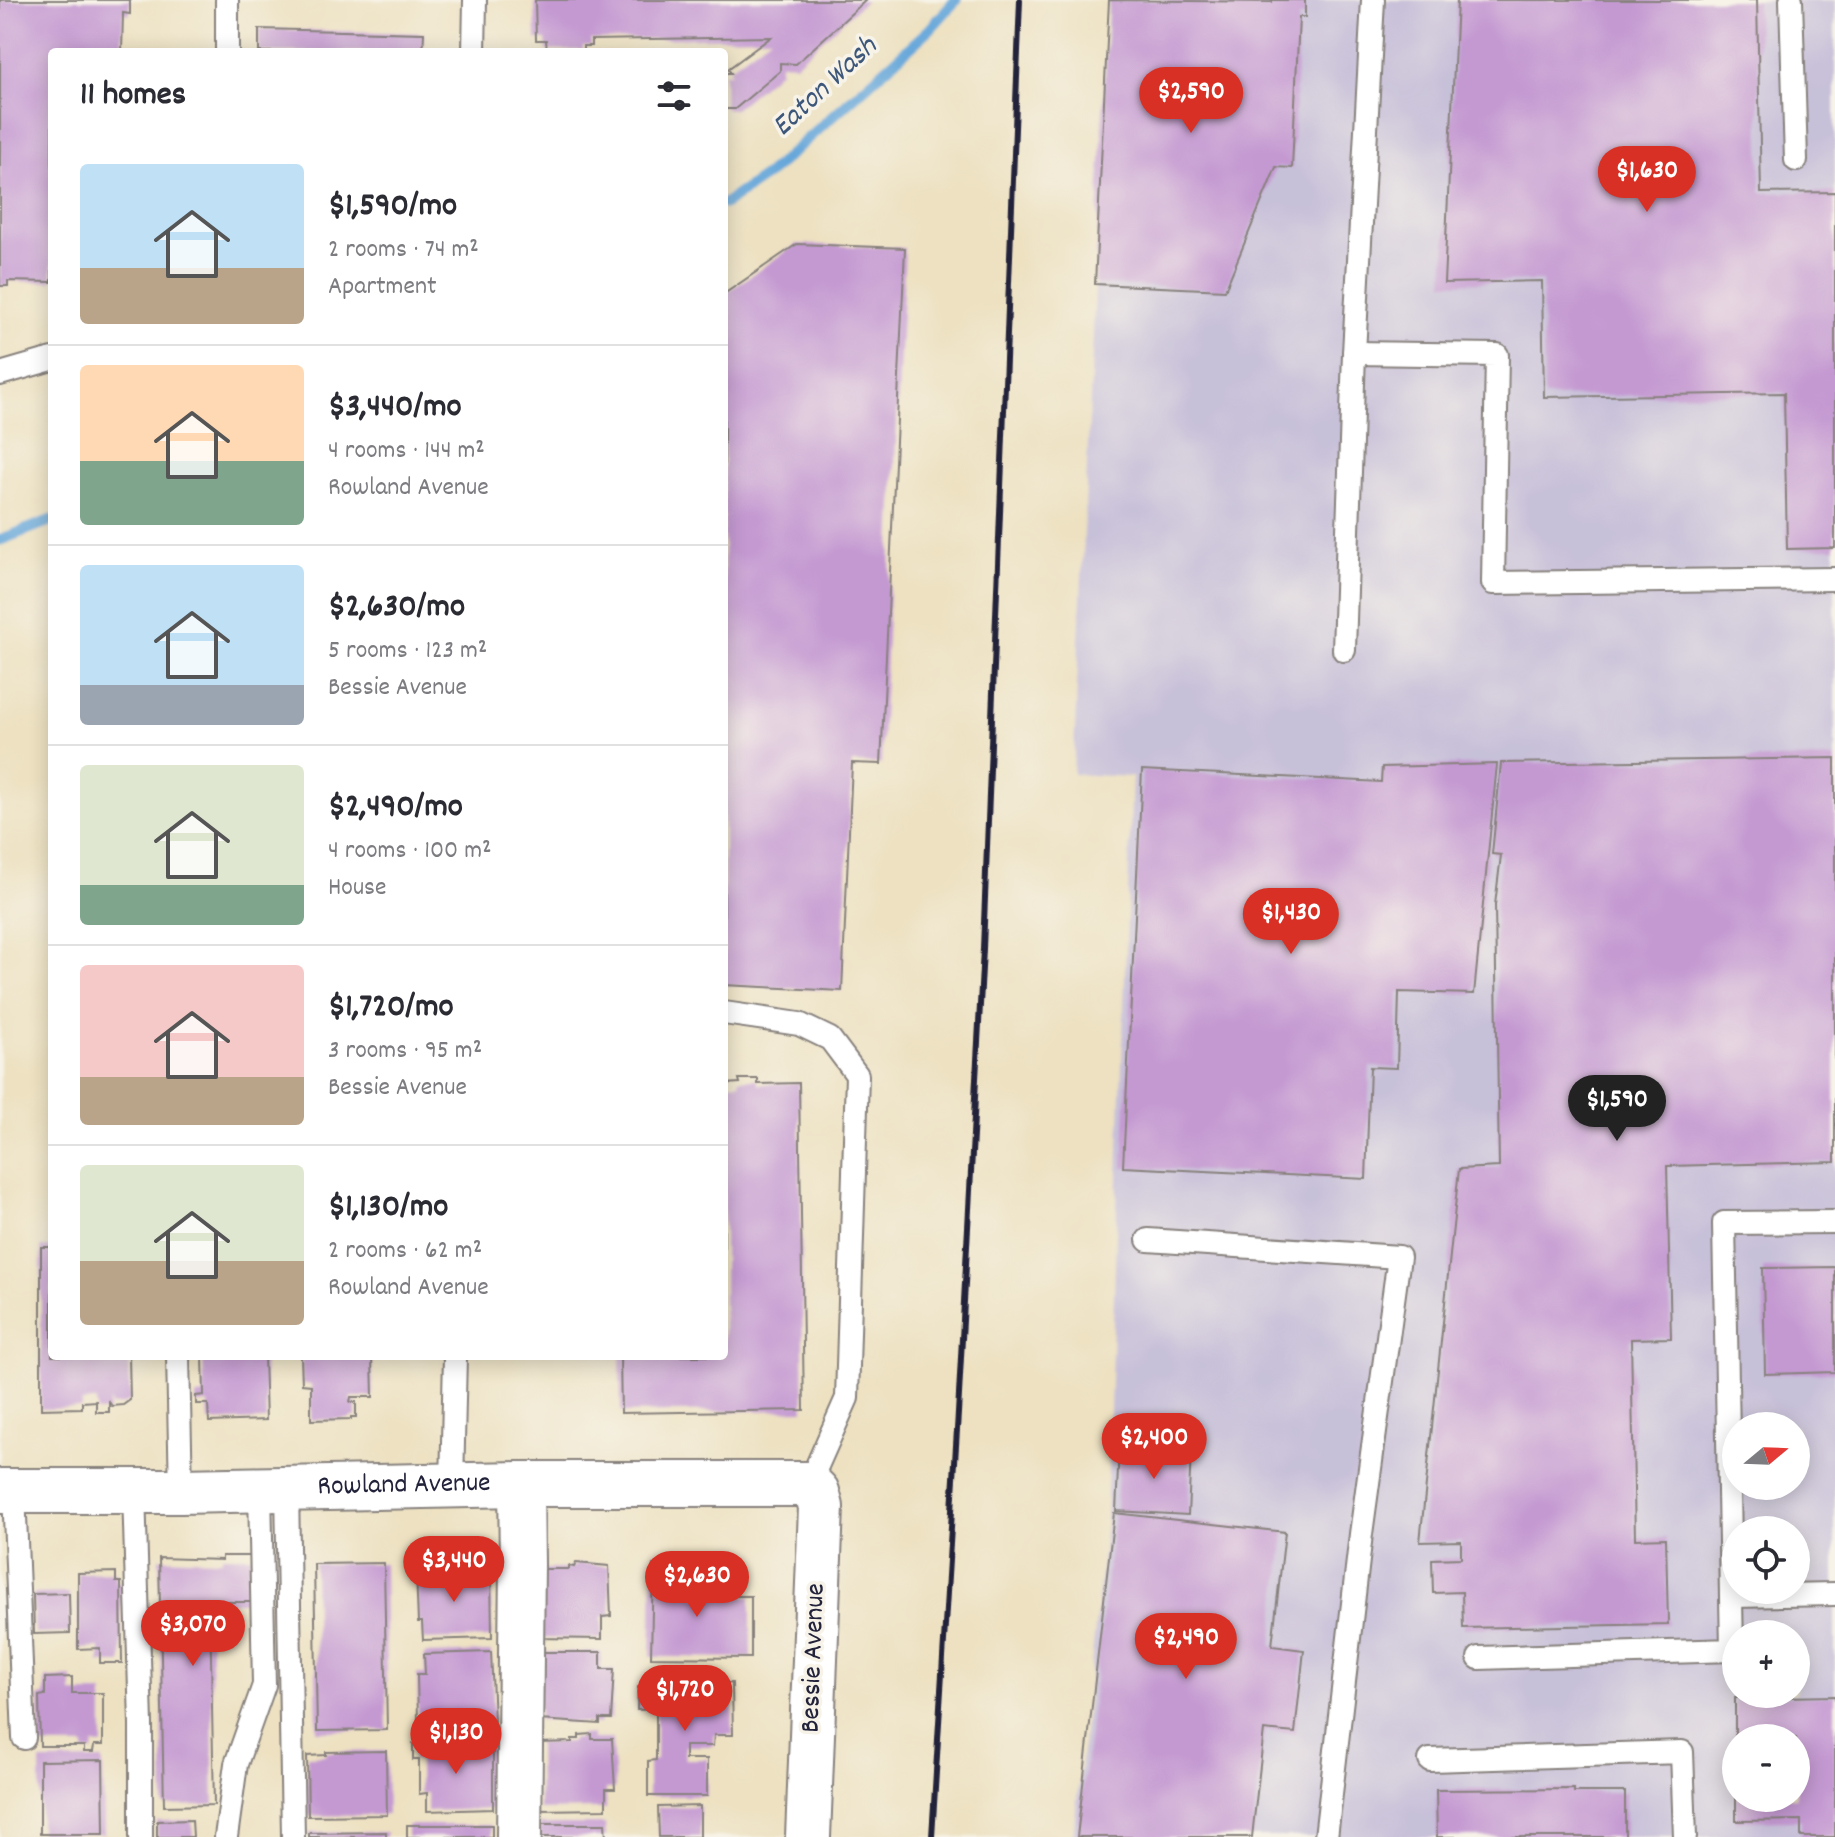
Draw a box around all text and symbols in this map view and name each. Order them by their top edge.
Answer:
water label: Eaton Wash [764,27,889,148]
pin: $2,590 [1126,67,1256,135]
text: 11 homes [80,72,186,121]
icon: filters [652,74,696,118]
text: $2,590 [1157,74,1225,111]
pin: $1,630 [1582,146,1712,214]
text: $1,630 [1616,153,1678,190]
text: $1,590/mo [328,183,457,232]
icon: home [144,196,240,292]
text: 2 rooms · 74 m² [328,232,479,269]
text: Apartment [328,269,437,306]
text: $3,440/mo [328,384,462,433]
icon: home [144,397,240,493]
text: 4 rooms · 144 m² [328,433,485,470]
text: Rowland Avenue [328,470,489,507]
text: $2,630/mo [328,584,465,633]
icon: home [144,597,240,693]
text: 5 rooms · 123 m² [328,633,487,670]
text: Bessie Avenue [328,670,467,707]
text: $2,490/mo [328,784,463,833]
icon: home [144,797,240,893]
text: 4 rooms · 100 m² [328,833,492,870]
text: House [328,870,386,907]
pin: $1,430 [1226,888,1356,956]
text: $1,430 [1261,895,1321,932]
text: $1,720/mo [328,984,454,1033]
icon: home [144,997,240,1093]
text: 3 rooms · 95 m² [328,1033,482,1070]
text: Bessie Avenue [328,1070,467,1107]
pin: $1,590 [1552,1075,1682,1143]
text: $1,590 [1586,1082,1648,1119]
text: $1,130/mo [328,1184,448,1233]
icon: home [144,1197,240,1293]
text: 2 rooms · 62 m² [328,1233,482,1270]
text: Rowland Avenue [328,1270,489,1307]
north arrow [1722,1412,1810,1500]
map controls [1722,1412,1810,1812]
pin: $2,400 [1089,1413,1219,1481]
text: $2,400 [1120,1420,1188,1457]
street label: Rowland Avenue [317,1465,491,1508]
button: locate [1722,1516,1810,1604]
pin: $3,440 [389,1536,519,1604]
text: $3,440 [421,1543,487,1580]
pin: $2,630 [632,1551,762,1619]
text: $2,630 [663,1558,731,1595]
street label: Bessie Avenue [792,1583,838,1733]
pin: $3,070 [128,1600,258,1668]
text: $3,070 [159,1607,227,1644]
pin: $2,490 [1121,1613,1251,1681]
text: $2,490 [1153,1620,1219,1657]
button: + [1722,1620,1810,1708]
pin: $1,720 [620,1665,750,1733]
text: $1,720 [655,1672,715,1709]
pin: $1,130 [391,1708,521,1776]
text: $1,130 [428,1715,484,1752]
button: − [1722,1724,1810,1812]

